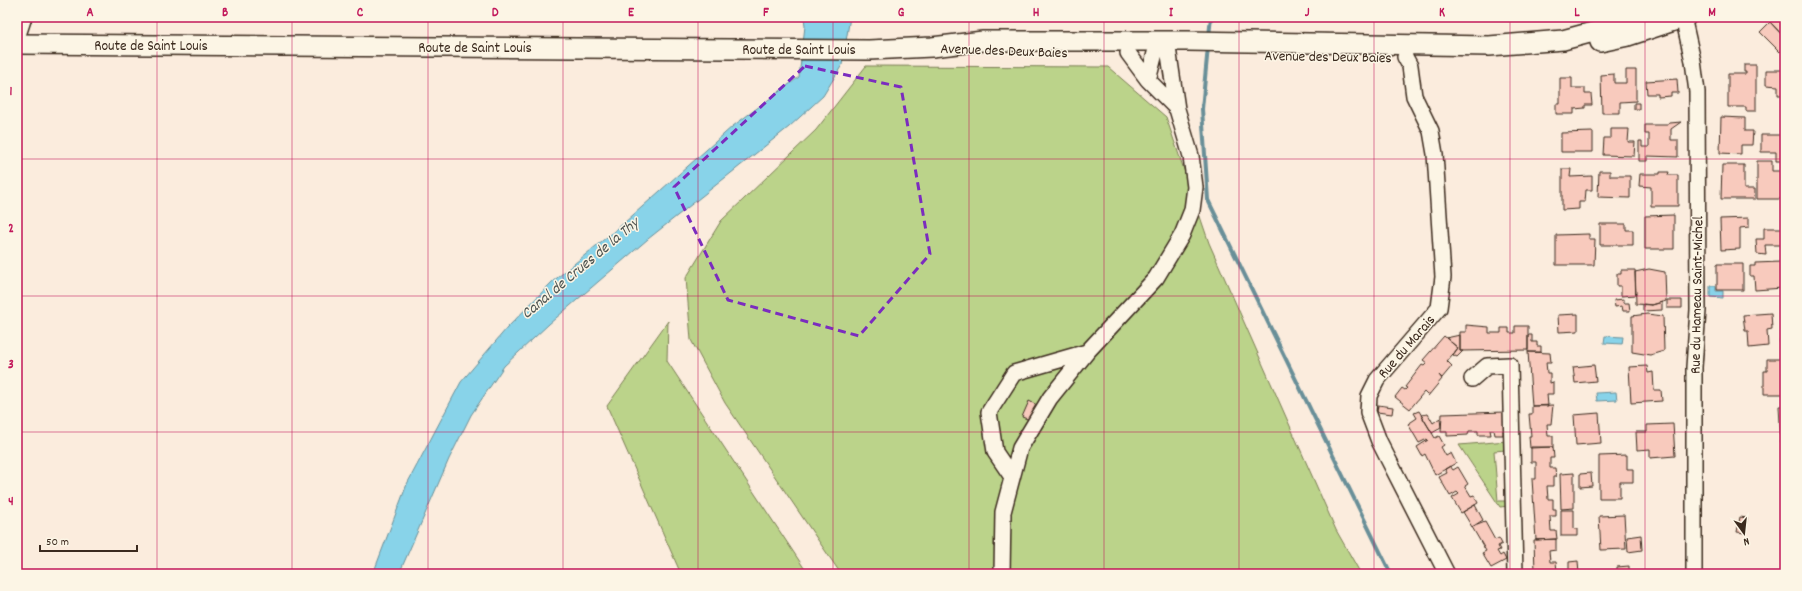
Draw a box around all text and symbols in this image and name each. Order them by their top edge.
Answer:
text: A [86,4,94,23]
text: B [222,4,228,23]
text: C [357,4,364,23]
text: D [492,4,499,23]
text: E [628,4,635,23]
text: F [763,4,769,23]
text: G [898,4,905,23]
text: H [1033,4,1040,23]
text: I [1169,4,1174,23]
text: J [1305,4,1310,23]
text: K [1439,4,1445,23]
text: L [1574,4,1580,23]
text: M [1708,4,1716,23]
street label: Route de Saint Louis [94,36,208,58]
street label: Route de Saint Louis [418,38,532,60]
street label: Avenue des Deux Baies [940,39,1068,65]
street label: Route de Saint Louis [742,40,856,62]
street label: Avenue des Deux Baies [1264,46,1392,70]
text: 1 [10,83,13,102]
water label: Canal de Crues de la Thy [517,211,646,325]
street label: Rue du Hameau Saint-Michel [1686,215,1710,374]
text: 2 [8,220,14,239]
street label: Rue du Marais [1374,311,1441,384]
text: 3 [8,356,14,375]
text: 4 [8,493,14,512]
north arrow [1724,513,1764,553]
scale bar [40,527,137,553]
text: N [1741,532,1751,549]
text: 50 m [46,534,69,551]

